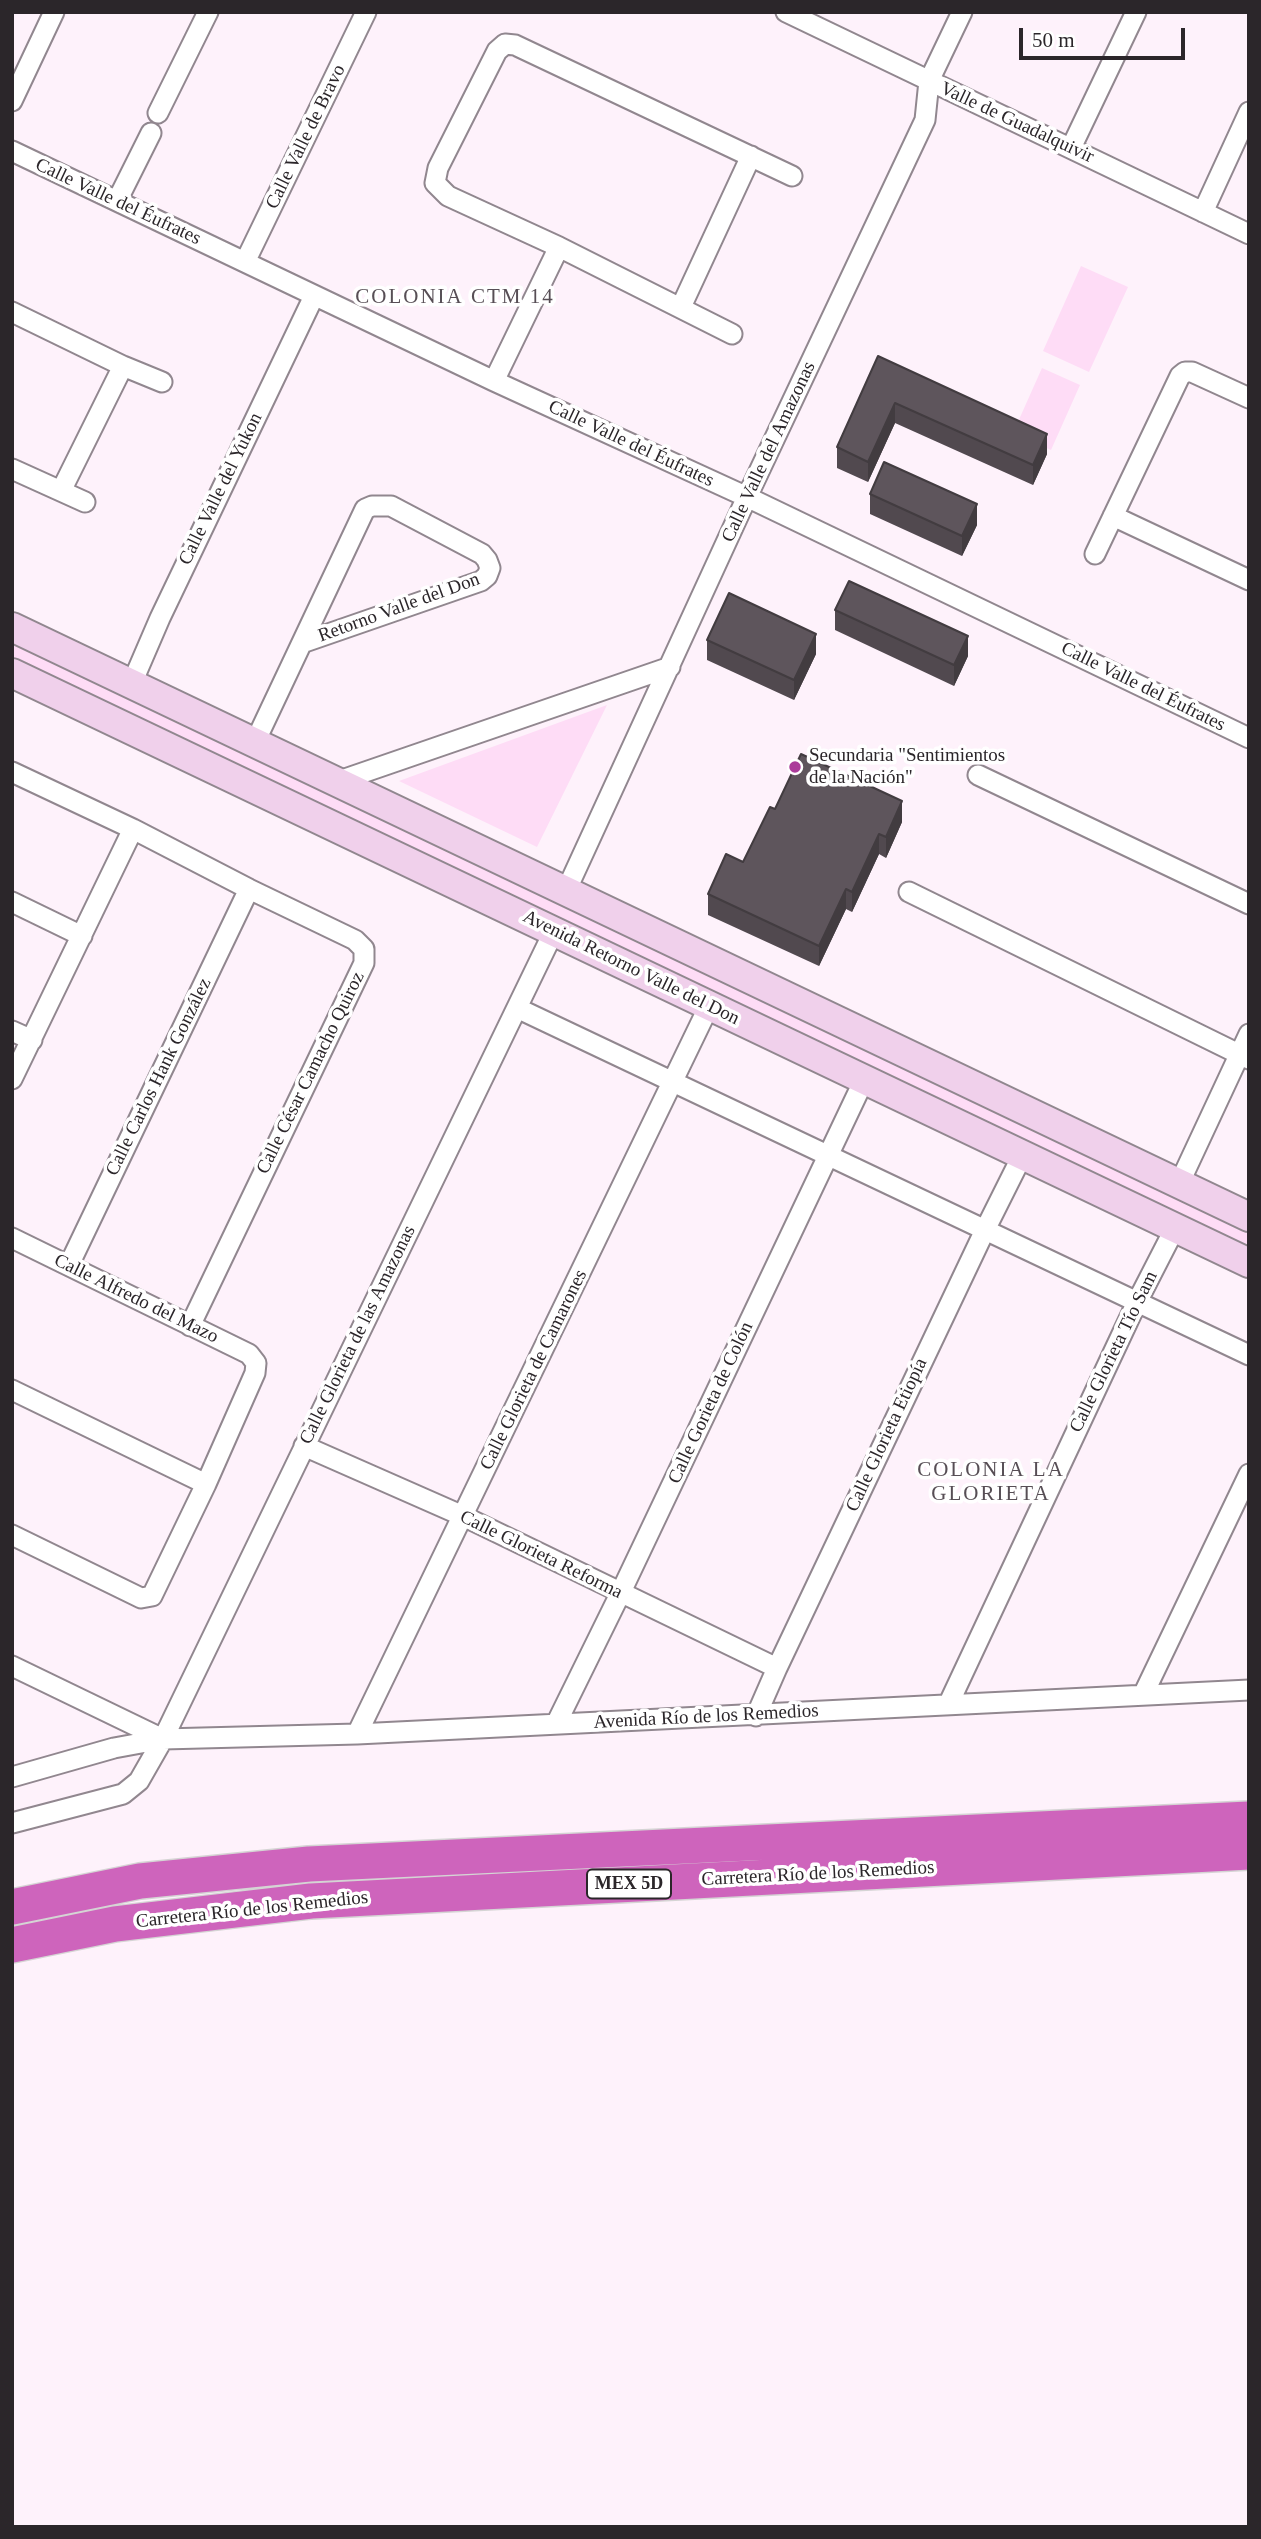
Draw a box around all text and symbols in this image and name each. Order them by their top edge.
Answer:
scale bar [1023,14,1189,58]
text: 50 m [1032,28,1075,52]
street label: Calle Valle de Bravo [261,61,351,213]
street label: Valle de Guadalquivir [937,77,1097,169]
street label: Calle Valle del Éufrates [32,154,204,250]
district label: COLONIA CTM 14 [357,284,553,310]
street label: Calle Valle del Amazonas [717,358,821,546]
street label: Calle Valle del Éufrates [545,396,717,492]
street label: Calle Valle del Yukon [174,409,268,569]
street label: Retorno Valle del Don [315,568,483,648]
street label: Calle Valle del Éufrates [1057,637,1229,737]
place label: Secundaria "Sentimientos de la Nación" [809,745,1005,789]
marker: Secundaria "Sentimientos de la Nación" [787,759,803,775]
street label: Avenida Retorno Valle del Don [519,906,743,1030]
street label: Calle César Camacho Quiroz [252,968,370,1178]
street label: Calle Carlos Hank González [101,975,217,1179]
street label: Calle Glorieta de las Amazonas [295,1222,421,1448]
street label: Calle Alfredo del Mazo [50,1249,222,1349]
street label: Calle Glorieta de Camarones [476,1266,592,1474]
street label: Calle Glorieta Tío Sam [1065,1268,1163,1436]
street label: Calle Gorieta de Colón [664,1319,758,1487]
street label: Calle Glorieta Etiopía [841,1355,933,1515]
district label: COLONIA LA GLORIETA [918,1457,1064,1507]
street label: Calle Glorieta Reforma [456,1506,626,1604]
street label: Avenida Río de los Remedios [593,1700,819,1734]
street label: Carretera Río de los Remedios [701,1857,935,1891]
road number: MEX 5D [587,1870,671,1898]
street label: Carretera Río de los Remedios [135,1886,369,1934]

